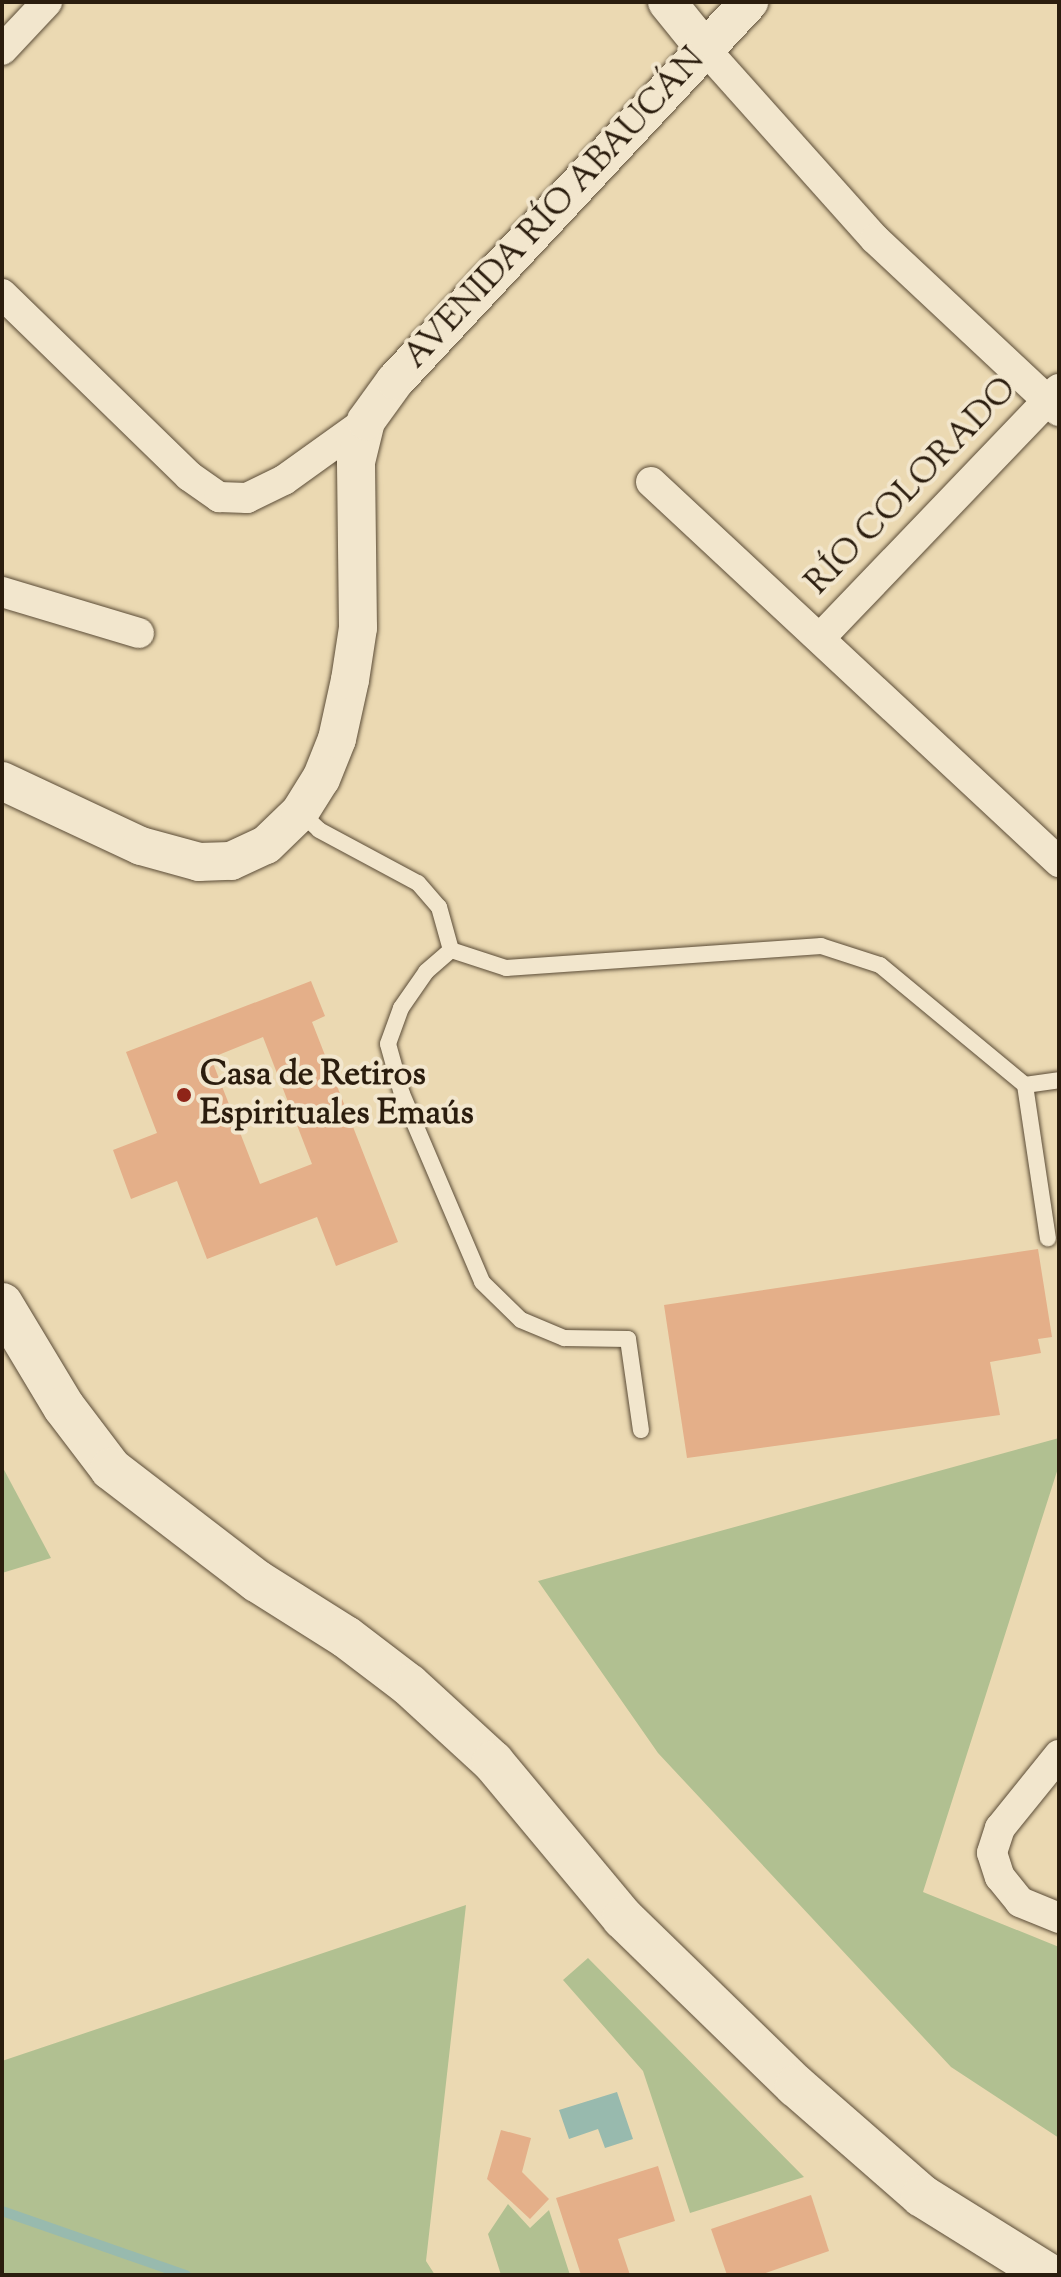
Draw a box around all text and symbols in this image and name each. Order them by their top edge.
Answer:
street label: AVENIDA RÍO ABAUCÁN [396,40,714,378]
street label: RÍO COLORADO [798,370,1026,604]
place label: Casa de Retiros Espirituales Emaús [200,1055,474,1134]
marker: Casa de Retiros Espirituales Emaús [175,1086,193,1104]

